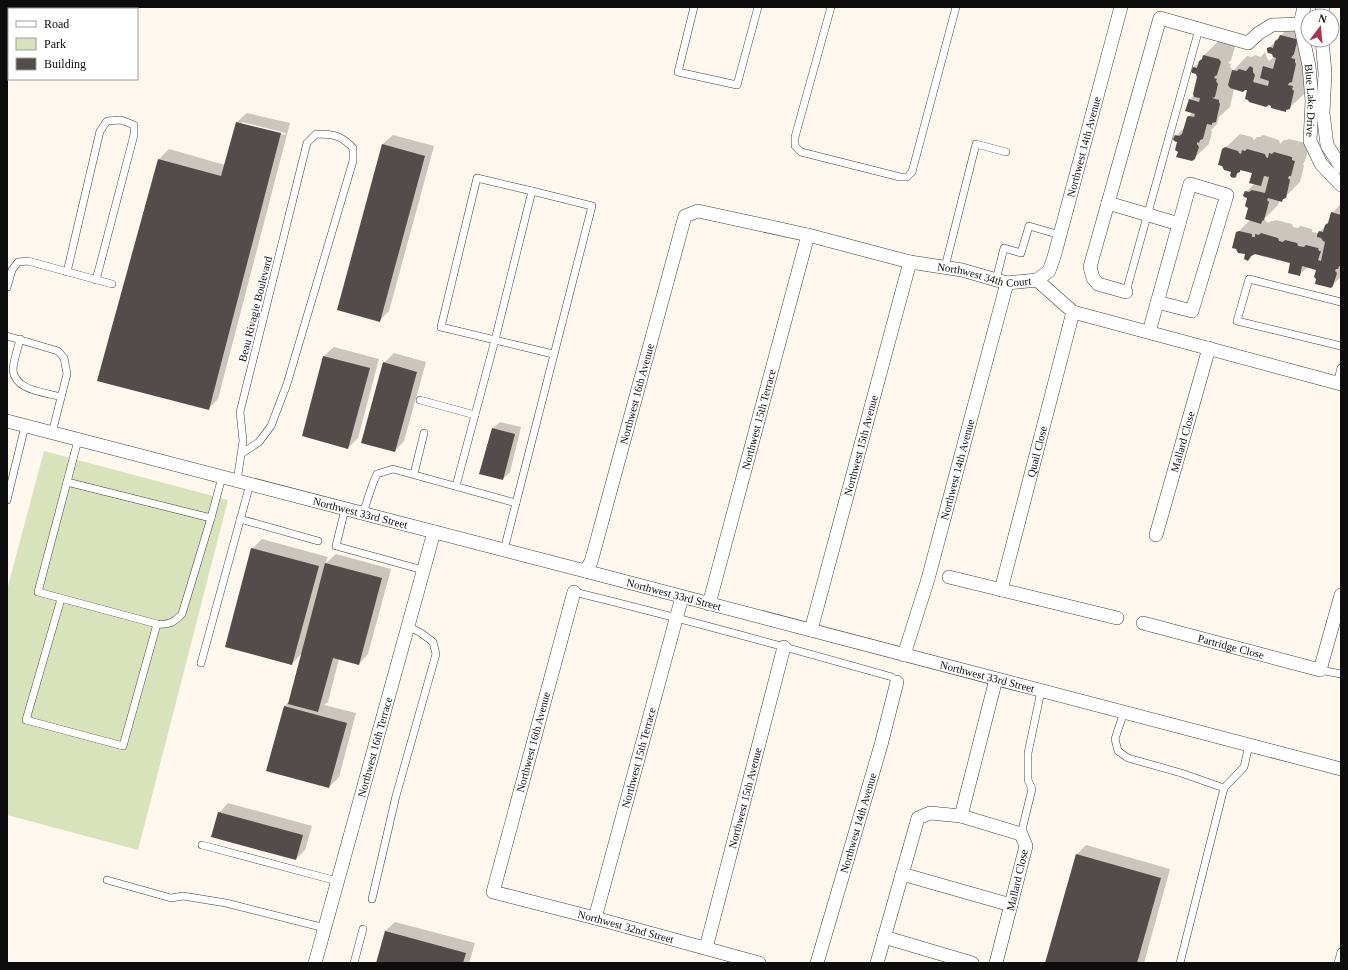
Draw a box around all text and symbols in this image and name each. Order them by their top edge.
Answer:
legend [8,8,138,80]
north arrow [1300,8,1340,48]
text: N [1317,12,1328,25]
text: Road [44,17,69,31]
text: Park [44,37,66,51]
text: Building [44,57,86,71]
street label: Blue Lake Drive [1303,63,1318,138]
street label: Northwest 14th Avenue [1064,95,1103,198]
street label: Beau Rivagie Boulevard [236,255,274,363]
street label: Northwest 34th Court [936,260,1032,289]
street label: Northwest 16th Avenue [617,342,656,446]
street label: Northwest 15th Terrace [739,368,778,471]
street label: Northwest 15th Avenue [841,394,880,497]
street label: Mallard Close [1168,410,1197,473]
street label: Northwest 14th Avenue [938,418,976,521]
street label: Quail Close [1024,425,1049,478]
street label: Northwest 33rd Street [312,495,409,531]
street label: Northwest 33rd Street [625,576,722,612]
street label: Partridge Close [1196,632,1266,661]
street label: Northwest 33rd Street [939,658,1036,694]
street label: Northwest 16th Avenue [514,690,552,794]
street label: Northwest 16th Terrace [355,695,394,799]
street label: Northwest 15th Terrace [619,706,658,809]
street label: Northwest 15th Avenue [726,746,764,850]
street label: Northwest 14th Avenue [838,771,879,874]
street label: Mallard Close [1004,848,1030,912]
street label: Northwest 32nd Street [577,908,675,945]

